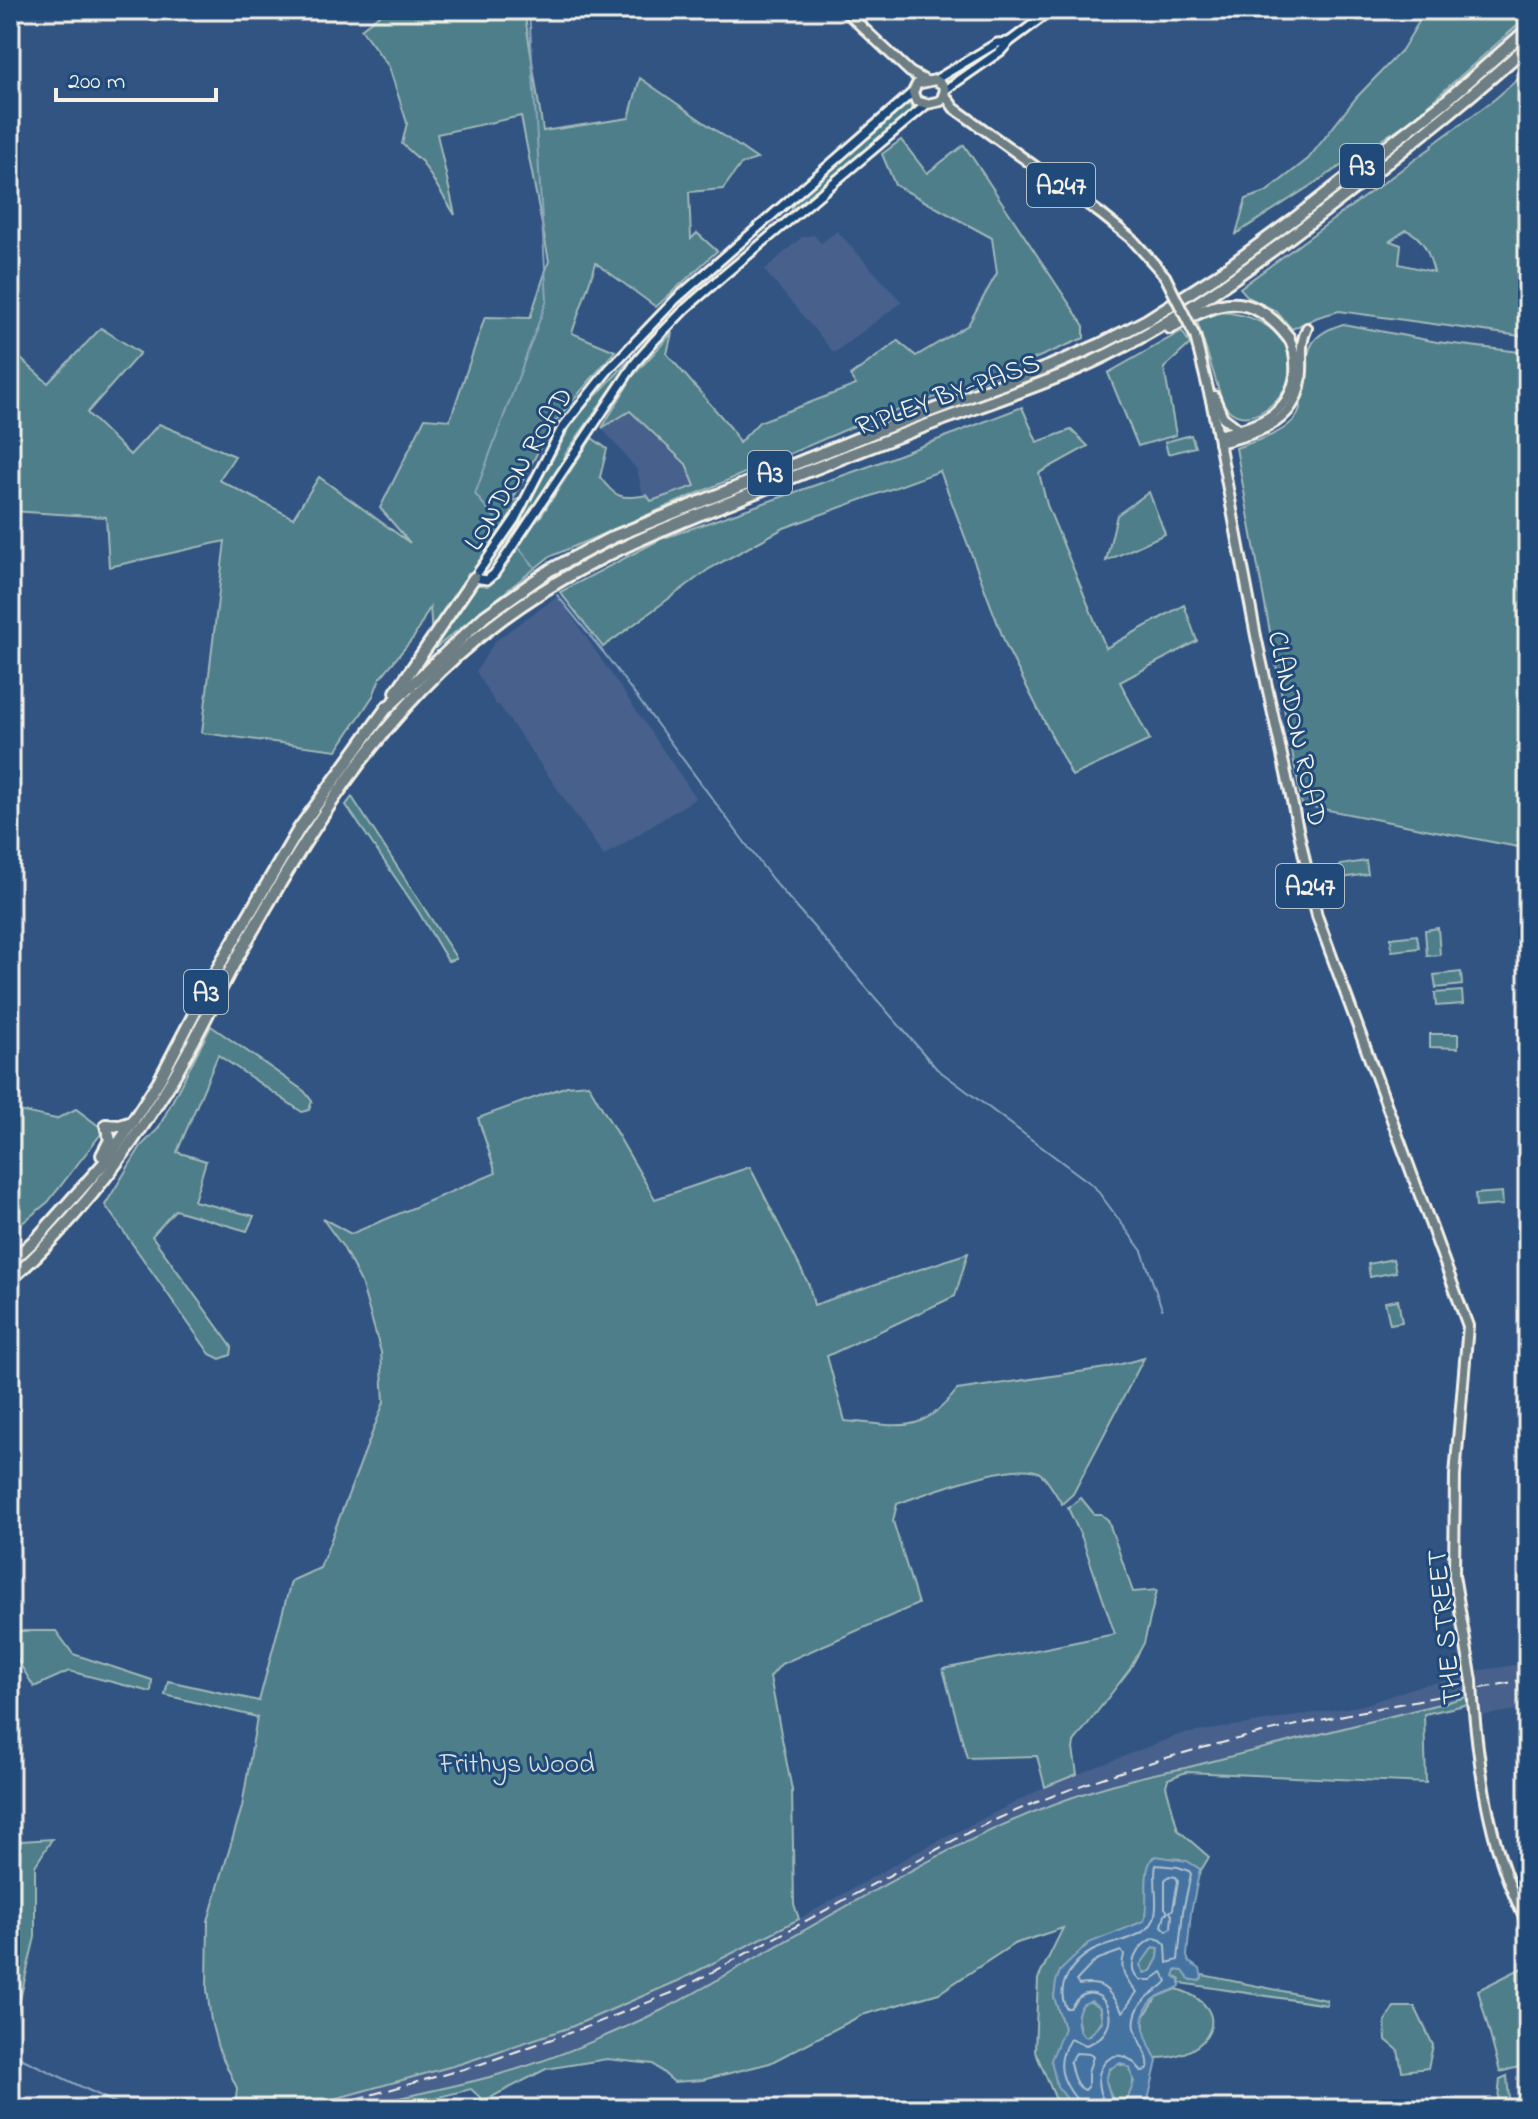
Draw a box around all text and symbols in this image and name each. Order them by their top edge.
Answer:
scale bar [56,52,216,102]
text: 200 m [68,65,125,100]
road number: A3 [1340,144,1384,188]
road number: A247 [1027,163,1095,207]
street label: RIPLEY BY-PASS [850,344,1046,449]
street label: LONDON ROAD [455,380,585,559]
road number: A3 [748,451,792,495]
street label: CLANDON ROAD [1255,627,1336,830]
road number: A247 [1276,864,1344,908]
road number: A3 [184,970,228,1014]
street label: THE STREET [1418,1547,1475,1706]
park label: Frithys Wood [438,1745,595,1786]

